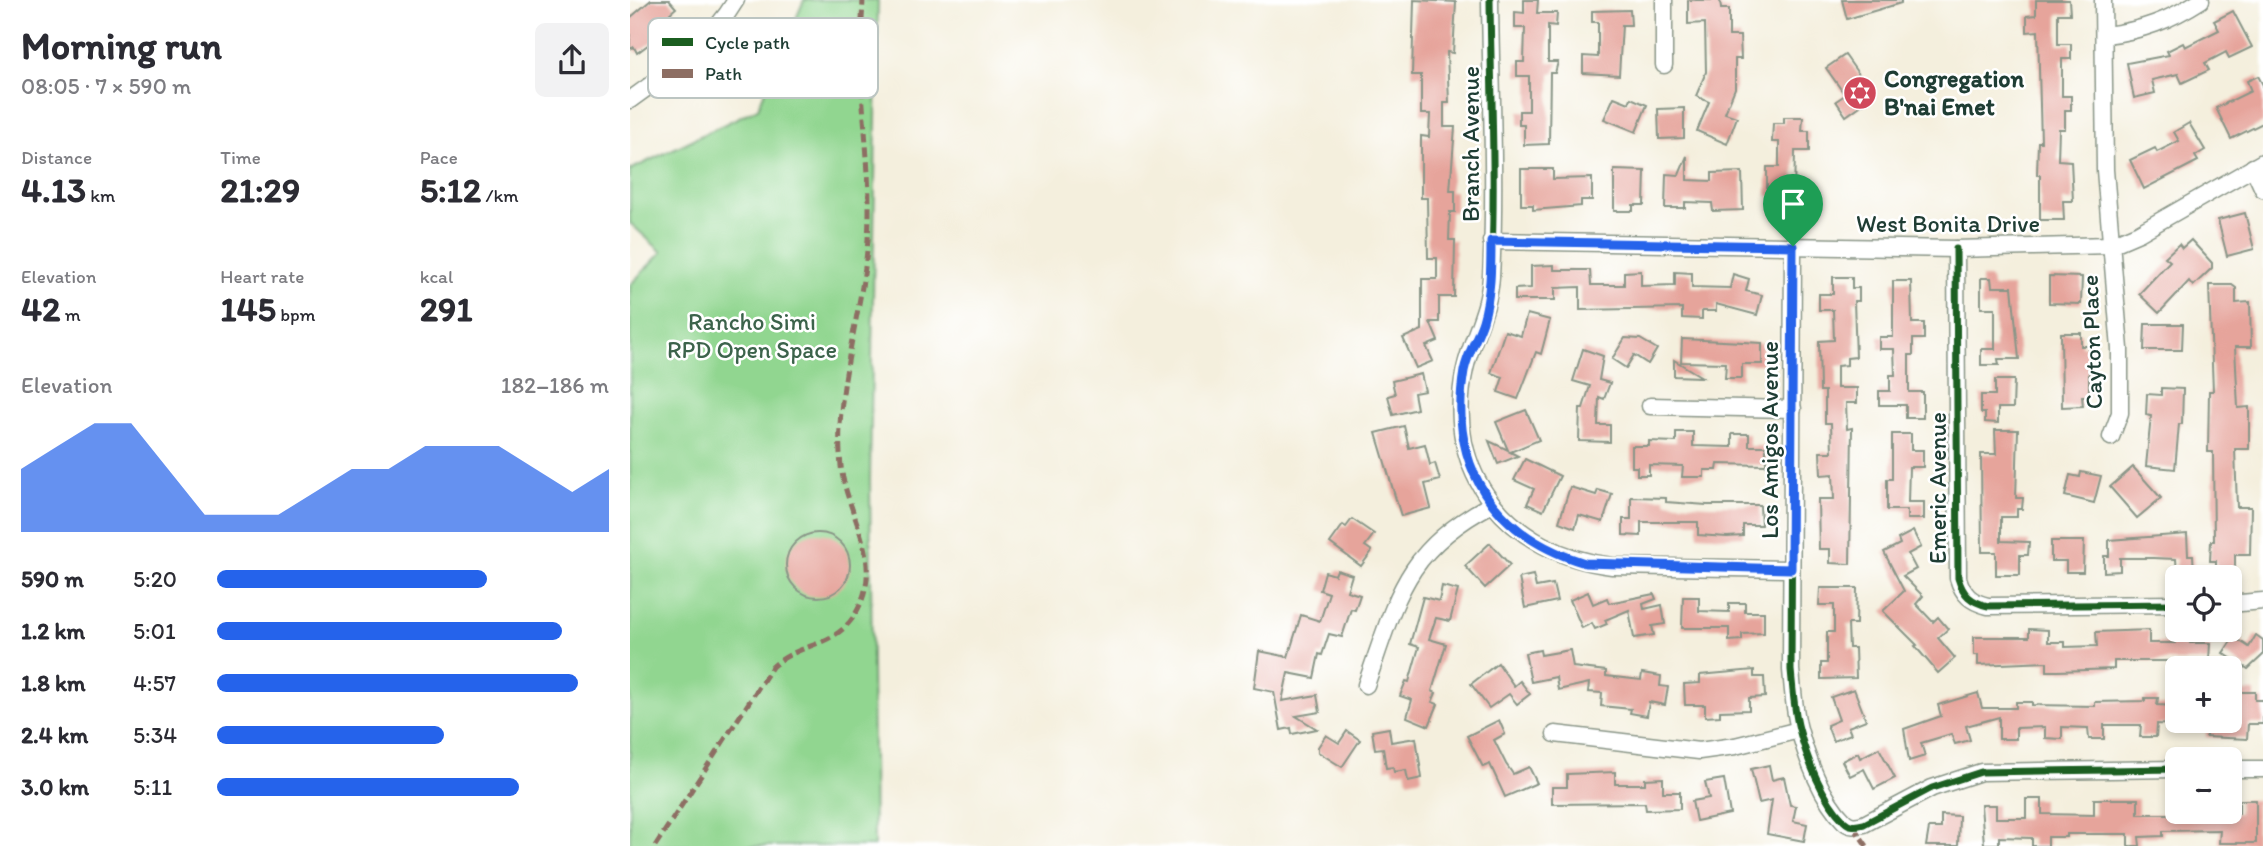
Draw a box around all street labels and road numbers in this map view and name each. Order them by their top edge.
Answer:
street label: Branch Avenue [1456,66,1485,222]
street label: West Bonita Drive [1856,209,2040,238]
street label: Cayton Place [2075,274,2108,410]
street label: Los Amigos Avenue [1755,341,1784,539]
street label: Emeric Avenue [1923,412,1952,564]

